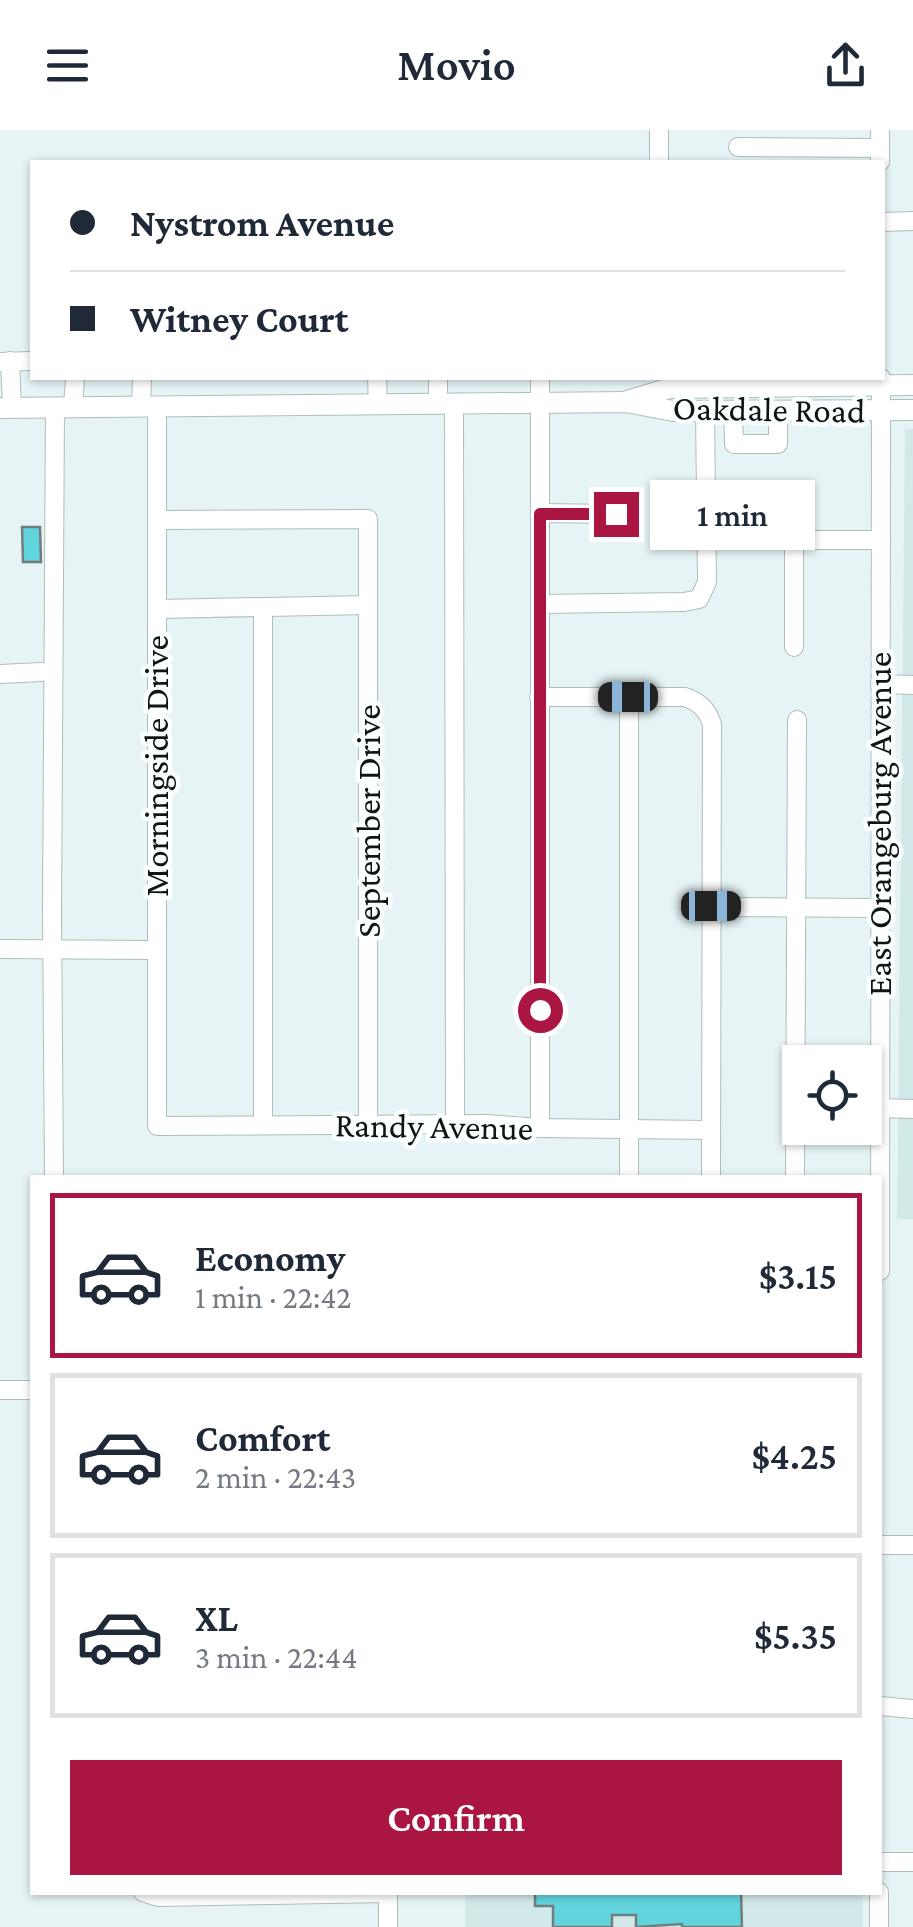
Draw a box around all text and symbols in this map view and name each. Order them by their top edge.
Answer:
icon: menu [40,38,95,93]
icon: share [818,38,873,93]
text: Movio [397,40,516,90]
text: Nystrom Avenue [130,202,394,244]
text: Witney Court [130,298,348,340]
street label: Oakdale Road [672,388,866,431]
callout: 1 min [651,479,816,549]
route end [594,492,639,537]
text: 1 min [697,497,768,533]
street label: Morningside Drive [137,635,176,897]
street label: East Orangeburg Avenue [860,652,899,996]
car [598,682,658,712]
street label: September Drive [349,704,388,938]
car [681,891,741,921]
route start [518,988,563,1033]
map controls [782,1045,882,1145]
button: locate [782,1045,882,1145]
street label: Randy Avenue [334,1105,533,1148]
icon: car [75,1231,165,1321]
text: Economy [195,1237,345,1279]
text: $3.15 [759,1255,837,1297]
text: 1 min · 22:42 [195,1279,352,1315]
icon: car [75,1411,165,1501]
text: Comfort [195,1417,331,1459]
text: $4.25 [751,1435,837,1477]
text: 2 min · 22:43 [195,1459,356,1495]
icon: car [75,1591,165,1681]
text: XL [195,1597,238,1639]
text: $5.35 [754,1615,837,1657]
text: 3 min · 22:44 [195,1639,358,1675]
button: Confirm [70,1760,842,1875]

